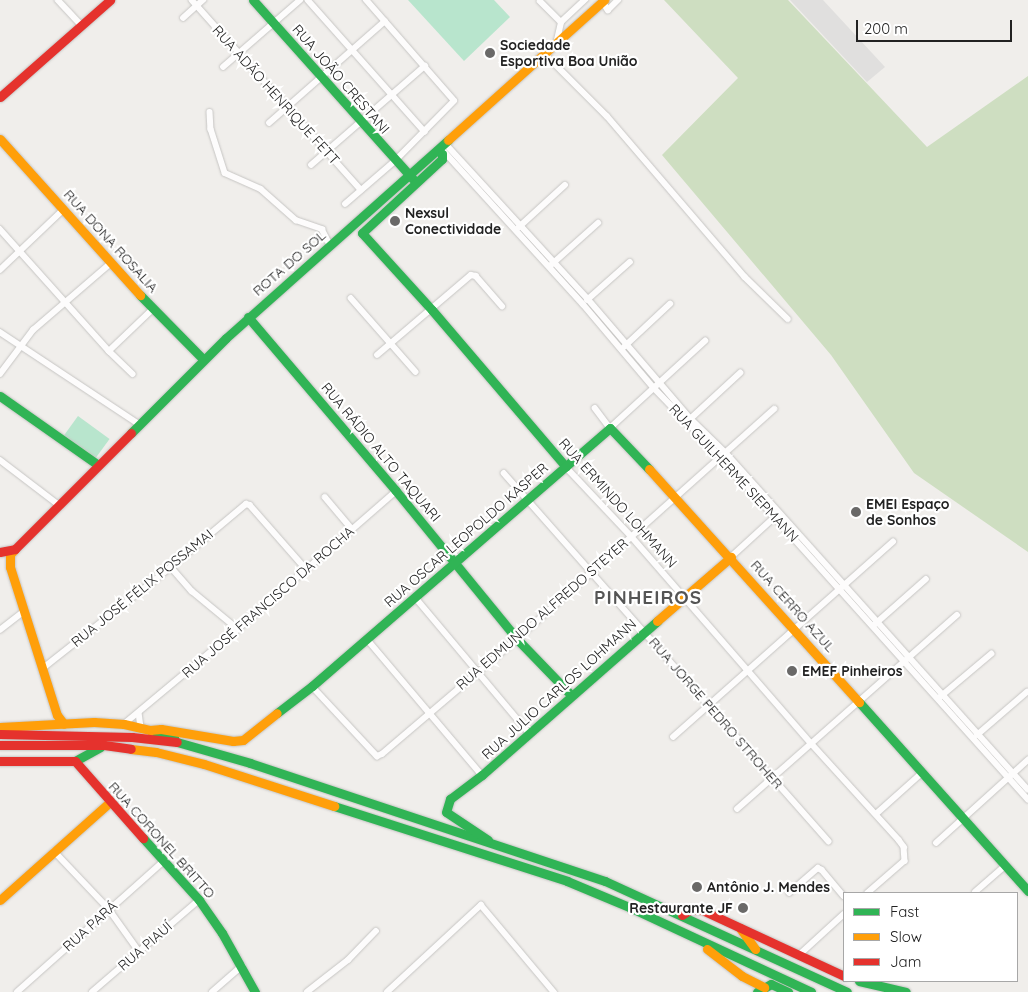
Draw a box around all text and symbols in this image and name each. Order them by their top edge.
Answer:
scale bar [858,10,1014,42]
text: 200 m [864,19,908,38]
street label: RUA JOÃO CRESTANI [289,21,393,137]
street label: RUA ADÃO HENRIQUE FETT [209,22,343,168]
place label: Sociedade Esportiva Boa União [500,37,638,70]
marker: Sociedade Esportiva Boa União [484,47,496,59]
street label: RUA DONA ROSALIA [60,186,162,296]
place label: Nexsul Conectividade [405,205,501,238]
marker: Nexsul Conectividade [389,215,401,227]
street label: ROTA DO SOL [249,227,329,299]
street label: RUA RÁDIO ALTO TAQUARI [318,379,444,525]
street label: RUA GUILHERME SIEPMANN [666,401,802,545]
street label: RUA ERMINDO LOHMANN [555,435,681,571]
street label: RUA OSCAR LEOPOLDO KASPER [381,459,551,611]
place label: EMEI Espaço de Sonhos [866,496,950,528]
marker: EMEI Espaço de Sonhos [850,506,862,518]
street label: RUA JOSÉ FRANCISCO DA ROCHA [179,523,357,681]
street label: RUA JOSÉ FÉLIX POSSAMAI [68,526,216,650]
street label: RUA EDMUNDO ALFREDO STEYER [453,535,631,693]
street label: RUA CERRO AZUL [747,557,839,655]
district label: PINHEIROS [593,587,703,609]
street label: RUA JULIO CARLOS LOHMANN [478,615,640,763]
street label: RUA JORGE PEDRO STROHER [646,634,786,792]
place label: EMEF Pinheiros [802,663,902,679]
marker: EMEF Pinheiros [786,665,798,677]
street label: RUA CORONEL BRITTO [105,778,219,902]
place label: Antônio J. Mendes [707,879,830,895]
marker: Antônio J. Mendes [691,881,703,893]
legend [843,892,1018,982]
street label: RUA PARÁ [59,897,121,955]
place label: Restaurante JF [629,900,733,916]
marker: Restaurante JF [737,902,749,914]
text: Fast [890,902,919,921]
street label: RUA PIAUÍ [114,918,176,974]
text: Slow [890,927,922,946]
text: Jam [890,952,921,971]

